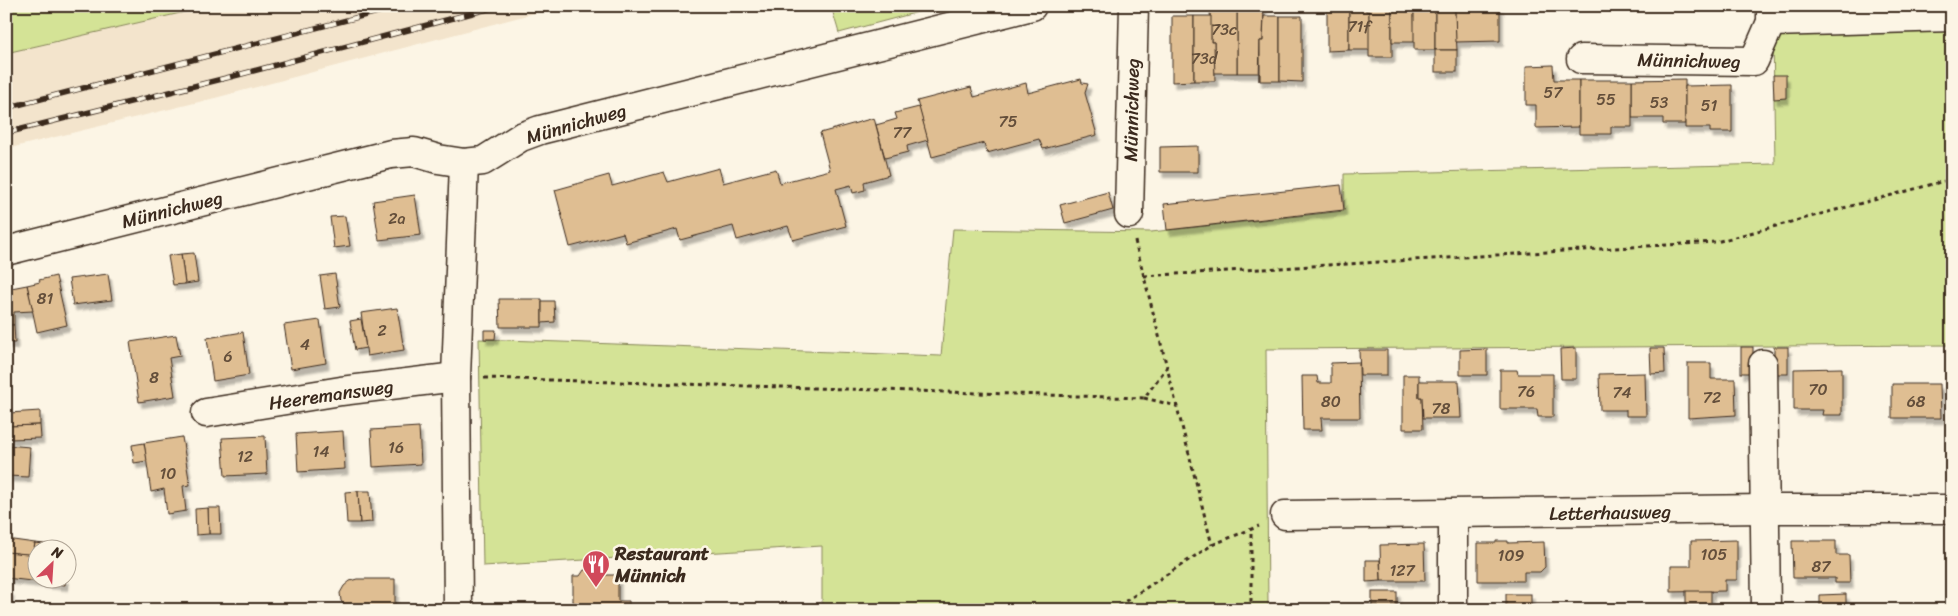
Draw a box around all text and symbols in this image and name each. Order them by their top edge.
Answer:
house number: 71f [1347,12,1372,41]
house number: 73c [1211,15,1237,44]
street label: Münnichweg [1637,43,1741,78]
house number: 73d [1191,44,1219,73]
street label: Münnichweg [1114,58,1149,162]
house number: 57 [1544,78,1563,107]
house number: 55 [1596,85,1616,114]
house number: 53 [1650,88,1668,117]
house number: 51 [1701,91,1717,120]
street label: Münnichweg [522,93,630,154]
house number: 75 [999,107,1018,136]
house number: 77 [893,118,912,147]
street label: Münnichweg [118,181,226,238]
house number: 2a [388,204,406,233]
house number: 81 [37,284,53,313]
house number: 2 [377,316,387,345]
house number: 4 [300,330,310,359]
house number: 6 [223,342,233,371]
house number: 8 [149,363,159,392]
street label: Heeremansweg [267,369,396,420]
house number: 70 [1808,375,1828,404]
house number: 76 [1517,377,1535,406]
house number: 74 [1612,378,1632,407]
house number: 72 [1703,383,1721,412]
house number: 80 [1321,387,1341,416]
house number: 68 [1907,387,1926,416]
house number: 78 [1432,394,1451,423]
house number: 16 [388,433,404,462]
house number: 14 [313,437,329,466]
house number: 12 [237,442,253,471]
house number: 10 [160,459,176,488]
street label: Letterhausweg [1549,495,1672,530]
place label: Restaurant Münnich [614,537,710,592]
north arrow [28,538,78,588]
text: N [47,539,67,566]
house number: 105 [1701,540,1728,569]
house number: 109 [1498,541,1525,570]
restaurant icon: Restaurant Münnich [581,549,611,588]
house number: 87 [1812,552,1831,581]
house number: 127 [1389,556,1415,585]

